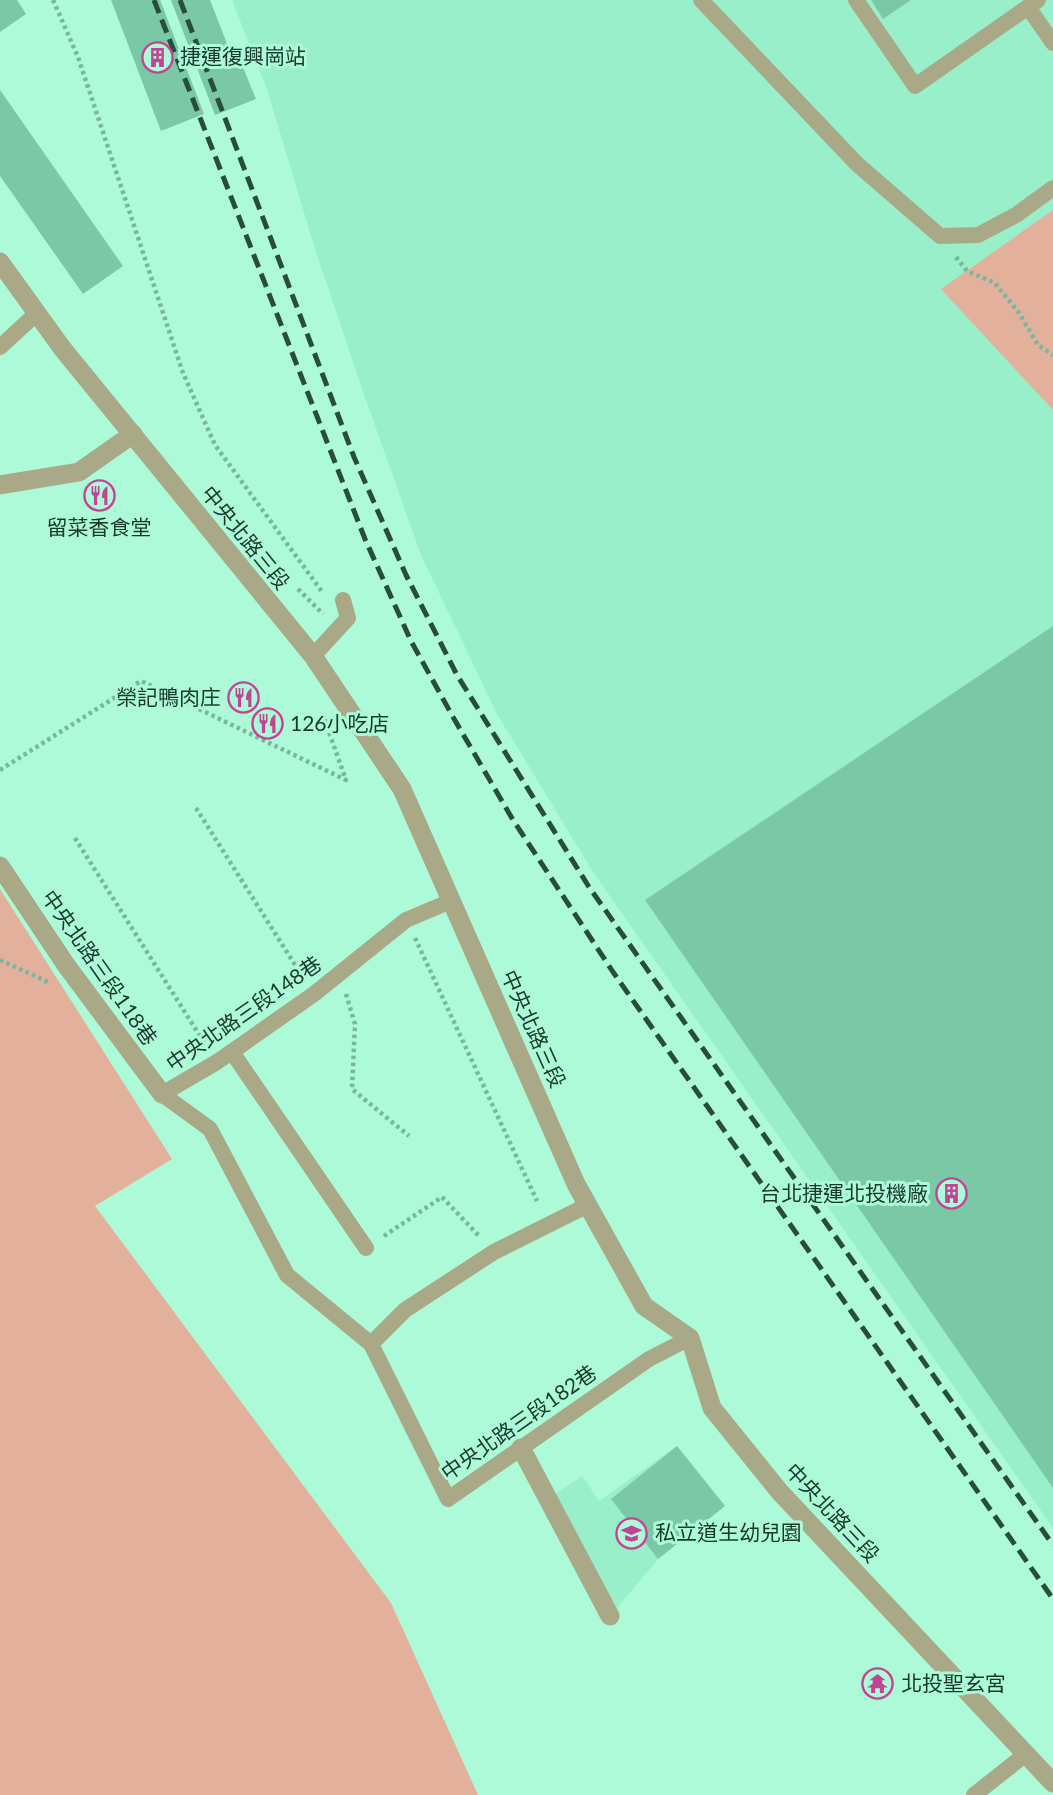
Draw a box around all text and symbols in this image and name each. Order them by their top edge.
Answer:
building icon: 捷運復興崗站 [140,40,174,74]
place label: 捷運復興崗站 [180,43,306,68]
restaurant icon: 留菜香食堂 [82,479,116,513]
street label: 中央北路三段 [197,480,296,594]
place label: 留菜香食堂 [47,514,152,539]
restaurant icon: 榮記鴨肉庄 [227,681,261,715]
place label: 榮記鴨肉庄 [116,684,221,709]
restaurant icon: 126小吃店 [250,707,284,741]
place label: 126小吃店 [290,710,390,735]
street label: 中央北路三段118巷 [37,885,163,1049]
street label: 中央北路三段148巷 [161,950,325,1076]
street label: 中央北路三段 [497,966,571,1091]
building icon: 台北捷運北投機廠 [934,1177,968,1211]
place label: 台北捷運北投機廠 [760,1180,928,1205]
street label: 中央北路三段182巷 [436,1359,600,1485]
street label: 中央北路三段 [781,1457,885,1567]
school or university icon: 私立道生幼兒園 [615,1516,649,1550]
place label: 私立道生幼兒園 [655,1519,802,1544]
temple icon: 北投聖玄宮 [861,1667,895,1701]
place label: 北投聖玄宮 [901,1670,1006,1695]

